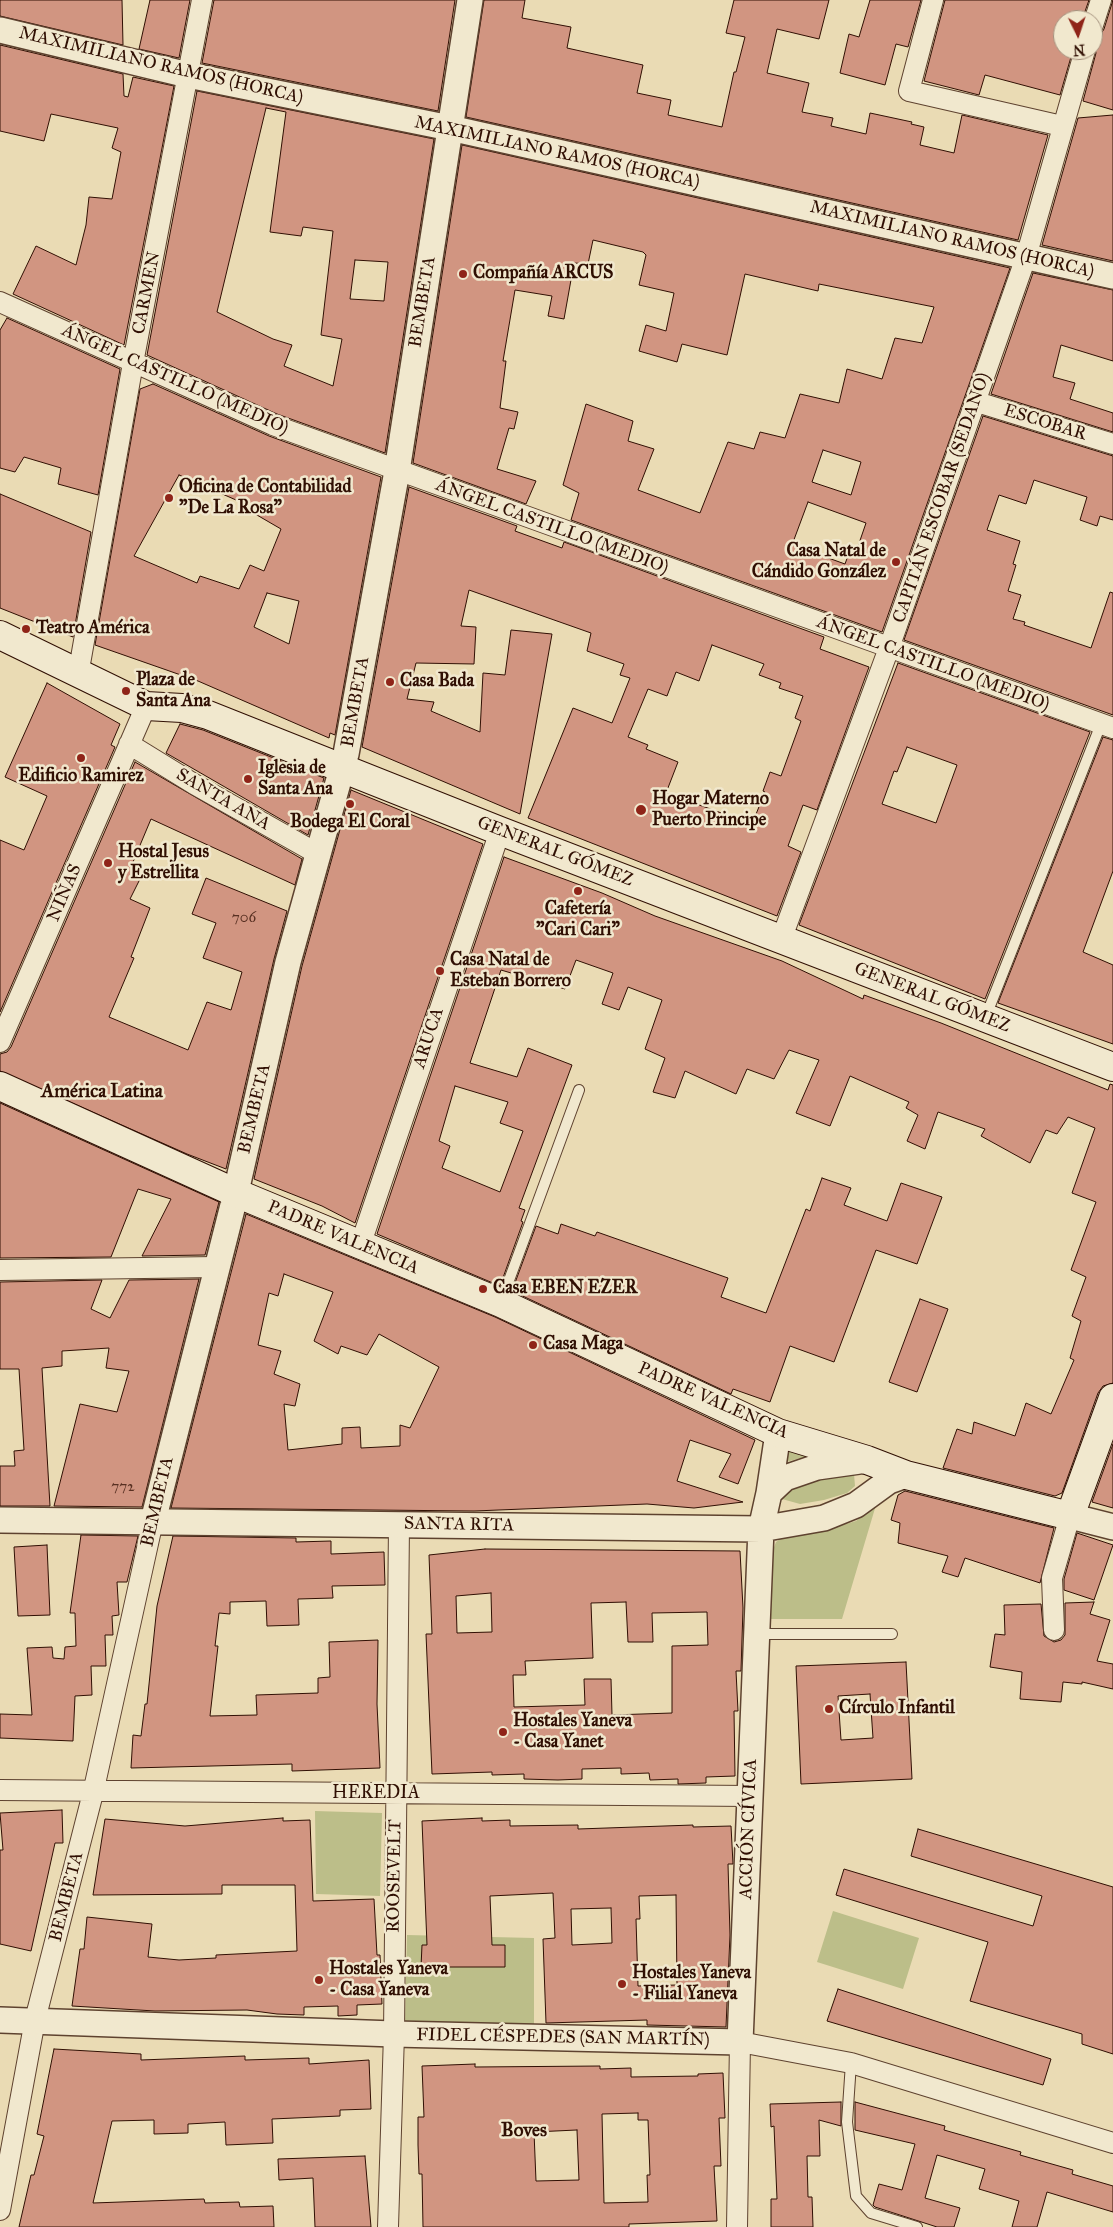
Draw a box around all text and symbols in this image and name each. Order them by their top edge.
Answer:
north arrow [1053,10,1103,60]
street label: MAXIMILIANO RAMOS (HORCA) [17,23,305,109]
text: N [1072,41,1086,58]
street label: MAXIMILIANO RAMOS (HORCA) [412,112,702,194]
street label: MAXIMILIANO RAMOS (HORCA) [808,197,1096,283]
street label: CARMEN [128,250,166,336]
street label: BEMBETA [405,255,441,349]
place label: Compañía ARCUS [473,263,613,285]
marker: Compañía ARCUS [457,268,469,280]
street label: ÁNGEL CASTILLO (MEDIO) [58,320,292,440]
street label: CAPITÁN ESCOBAR (SEDANO) [889,370,995,626]
street label: ESCOBAR [1001,400,1089,446]
street label: ÁNGEL CASTILLO (MEDIO) [433,475,671,579]
place label: Oficina de Contabilidad "De La Rosa" [179,477,351,520]
marker: Oficina de Contabilidad "De La Rosa" [163,492,175,504]
place label: Casa Natal de Cándido González [752,541,886,584]
marker: Casa Natal de Cándido González [890,556,902,568]
street label: ÁNGEL CASTILLO (MEDIO) [814,612,1052,716]
place label: Teatro América [36,618,150,640]
marker: Teatro América [20,623,32,635]
street label: BEMBETA [337,655,375,749]
place label: Plaza de Santa Ana [136,670,211,712]
place label: Casa Bada [400,671,474,693]
marker: Casa Bada [384,676,396,688]
marker: Plaza de Santa Ana [120,685,132,697]
marker: Edificio Ramirez [75,752,87,764]
place label: Iglesia de Santa Ana [258,758,333,801]
street label: SANTA ANA [172,764,274,836]
place label: Edificio Ramirez [18,766,144,788]
marker: Iglesia de Santa Ana [242,773,254,785]
place label: Hogar Materno Puerto Principe [652,789,769,832]
marker: Bodega El Coral [344,798,356,810]
marker: Hogar Materno Puerto Principe [634,803,648,817]
place label: Bodega El Coral [290,812,410,834]
street label: GENERAL GÓMEZ [474,812,636,892]
place label: Hostal Jesus y Estrellita [118,842,209,884]
marker: Hostal Jesus y Estrellita [102,857,114,869]
street label: NIÑAS [43,861,87,925]
marker: Cafetería "Cari Cari" [572,885,584,897]
place label: Cafetería "Cari Cari" [536,899,620,942]
house number: 706 [232,909,256,927]
place label: Casa Natal de Esteban Borrero [450,950,571,992]
street label: GENERAL GÓMEZ [851,958,1013,1038]
marker: Casa Natal de Esteban Borrero [434,965,446,977]
street label: ARUCA [409,1005,449,1071]
street label: BEMBETA [234,1062,276,1156]
district label: América Latina [41,1081,163,1103]
street label: PADRE VALENCIA [264,1196,422,1280]
place label: Casa EBEN EZER [493,1278,637,1300]
marker: Casa EBEN EZER [477,1283,489,1295]
place label: Casa Maga [543,1334,623,1356]
marker: Casa Maga [527,1339,539,1351]
street label: PADRE VALENCIA [634,1358,792,1444]
street label: BEMBETA [137,1455,179,1549]
house number: 772 [111,1478,135,1496]
street label: SANTA RITA [404,1513,514,1537]
place label: Círculo Infantil [839,1698,955,1720]
marker: Círculo Infantil [823,1703,835,1715]
place label: Hostales Yaneva - Casa Yanet [513,1711,632,1754]
marker: Hostales Yaneva - Casa Yanet [497,1726,509,1738]
street label: ACCIÓN CÍVICA [736,1758,762,1900]
street label: HEREDIA [332,1783,420,1805]
street label: ROOSEVELT [383,1819,407,1933]
street label: BEMBETA [45,1850,89,1944]
place label: Hostales Yaneva - Casa Yaneva [329,1959,448,2002]
place label: Hostales Yaneva - Filial Yaneva [632,1963,751,2006]
marker: Hostales Yaneva - Casa Yaneva [313,1974,325,1986]
marker: Hostales Yaneva - Filial Yaneva [616,1978,628,1990]
street label: FIDEL CÉSPEDES (SAN MARTÍN) [416,2025,710,2051]
district label: Boves [501,2120,547,2142]

